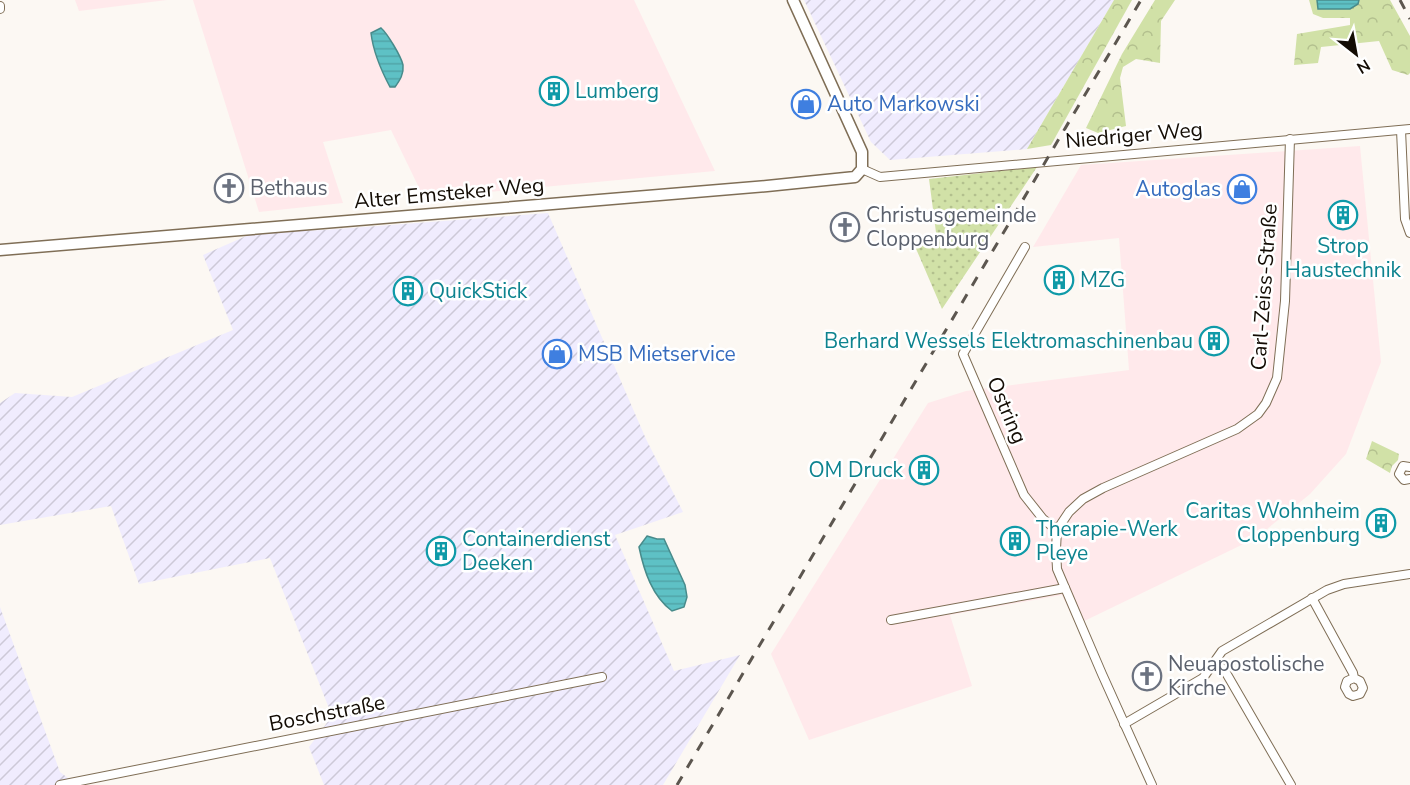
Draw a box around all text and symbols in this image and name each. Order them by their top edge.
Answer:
north arrow [1326,24,1386,84]
text: N [1352,53,1374,79]
building icon: Lumberg [538,75,570,107]
place label: Lumberg [575,77,659,105]
shop icon: Auto Markowski [790,88,822,120]
place label: Auto Markowski [827,90,980,118]
street label: Niedriger Weg [1064,115,1204,155]
street label: Alter Emsteker Weg [353,171,545,215]
church icon: Bethaus [213,172,245,204]
shop icon: Autoglas [1226,173,1258,205]
place label: Bethaus [250,174,328,202]
place label: Autoglas [1135,175,1221,203]
building icon: Strop Haustechnik [1327,199,1359,231]
place label: Christusgemeinde Cloppenburg [866,201,1037,253]
street label: Carl-Zeiss-Straße [1244,203,1284,371]
church icon: Christusgemeinde Cloppenburg [829,211,861,243]
place label: Strop Haustechnik [1285,232,1402,284]
building icon: MZG [1043,264,1075,296]
place label: MZG [1080,266,1125,294]
building icon: QuickStick [392,275,424,307]
place label: QuickStick [429,277,528,305]
building icon: Berhard Wessels Elektromaschinenbau [1198,325,1230,357]
place label: Berhard Wessels Elektromaschinenbau [824,327,1193,355]
shop icon: MSB Mietservice [541,338,573,370]
place label: MSB Mietservice [578,340,736,368]
street label: Ostring [980,372,1034,448]
building icon: OM Druck [908,454,940,486]
place label: OM Druck [808,456,903,484]
place label: Caritas Wohnheim Cloppenburg [1185,497,1360,549]
building icon: Caritas Wohnheim Cloppenburg [1365,507,1397,539]
place label: Therapie-Werk Pleye [1036,515,1178,567]
place label: Containerdienst Deeken [462,525,611,577]
building icon: Therapie-Werk Pleye [999,525,1031,557]
building icon: Containerdienst Deeken [425,535,457,567]
place label: Neuapostolische Kirche [1168,650,1324,702]
church icon: Neuapostolische Kirche [1131,660,1163,692]
street label: Boschstraße [267,688,387,738]

